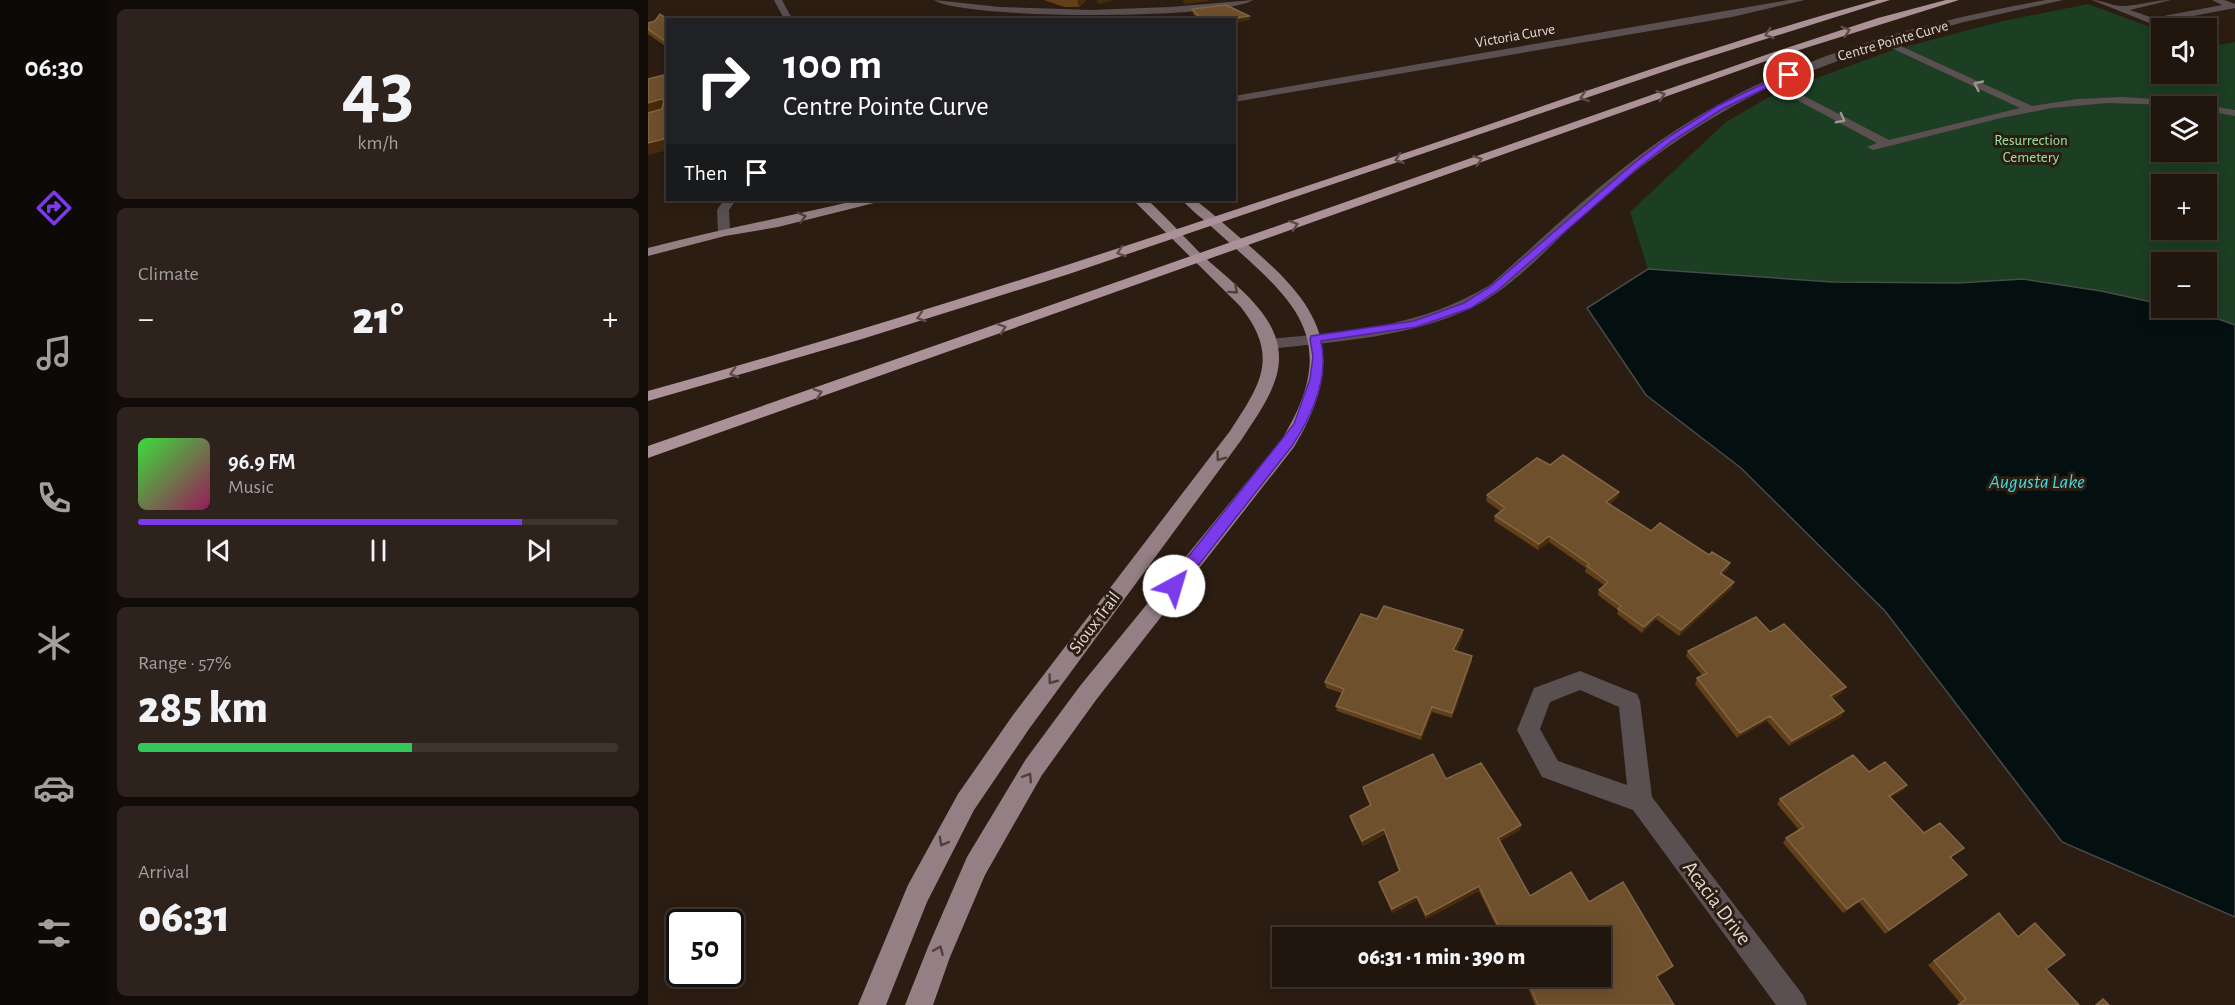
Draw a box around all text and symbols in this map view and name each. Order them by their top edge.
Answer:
street label: Centre Pointe Curve [1836,18,1950,64]
map controls [2151,18,2217,318]
button: sound [2151,18,2217,84]
street label: Victoria Curve [1474,22,1556,50]
one-way arrow [1840,26,1851,38]
one-way arrow [1764,27,1775,40]
icon: right [684,42,762,120]
text: 100 m [783,44,882,86]
pin [1763,49,1814,100]
text: 43 [342,53,414,131]
text: 06:30 [25,54,84,81]
icon: arrive [1772,58,1805,91]
one-way arrow [1973,80,1984,92]
one-way arrow [1579,89,1590,102]
one-way arrow [1656,90,1666,103]
text: Centre Pointe Curve [783,93,989,120]
button: layers [2151,96,2217,162]
one-way arrow [1835,112,1845,123]
text: km/h [357,133,399,153]
park label: Resurrection Cemetery [1994,133,2068,165]
one-way arrow [1394,151,1405,164]
one-way arrow [1472,155,1482,168]
icon: arrive [740,156,773,189]
text: Then [684,162,728,184]
button: + [2151,174,2217,240]
icon: directions [33,187,75,229]
one-way arrow [797,212,807,225]
one-way arrow [1288,220,1299,233]
one-way arrow [1116,245,1127,258]
button: − [2151,252,2217,318]
text: Climate [138,264,199,284]
one-way arrow [1227,282,1238,293]
text: 21° [352,297,404,342]
text: − [138,303,154,336]
text: + [602,303,618,336]
one-way arrow [916,310,927,323]
one-way arrow [996,323,1007,336]
icon: music [33,332,75,374]
one-way arrow [729,366,740,378]
one-way arrow [812,387,823,400]
text: 96.9 FM [228,451,296,473]
one-way arrow [1216,451,1227,462]
water label: Augusta Lake [1988,472,2085,492]
icon: phone [33,477,75,519]
text: Music [228,477,274,497]
icon: previous [202,534,235,567]
icon: pause [362,534,395,567]
icon: next [522,534,555,567]
position arrow [1142,554,1206,618]
street label: Sioux Trail [1066,589,1124,657]
icon: climate [33,622,75,664]
text: Range · 57% [138,653,231,673]
one-way arrow [1048,674,1059,685]
text: 285 km [138,686,268,731]
icon: car [33,767,75,809]
one-way arrow [1020,773,1032,783]
one-way arrow [939,835,950,846]
street label: Acacia Drive [1679,857,1755,949]
text: Arrival [138,862,189,882]
text: 06:31 [138,895,230,940]
speed limit sign: 50 [666,909,744,987]
icon: filters [33,912,75,954]
one-way arrow [932,945,944,956]
text: 06:31 · 1 min · 390 m [1358,946,1525,968]

